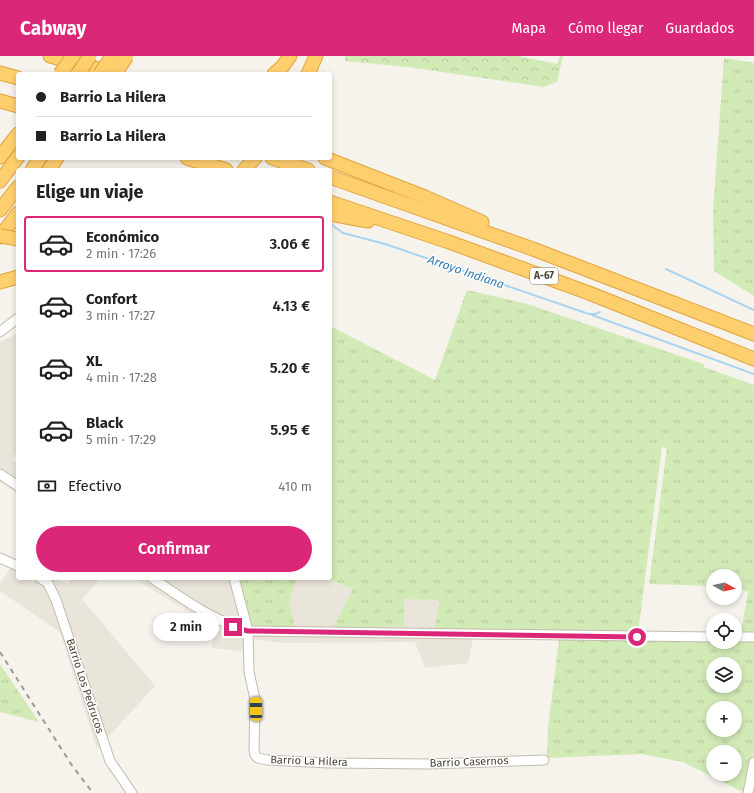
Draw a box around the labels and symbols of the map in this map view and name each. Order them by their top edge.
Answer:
water label: Arroyo Indiana [425,252,506,292]
road number: A-67 [530,268,558,284]
north arrow [706,569,742,605]
callout: 2 min [153,613,219,641]
route end [224,618,242,636]
route start [628,628,646,646]
street label: Barrio Los Pedrucos [63,637,107,735]
car [250,697,262,721]
street label: Barrio La Hilera [270,753,348,769]
street label: Barrio Casernos [429,754,509,770]

